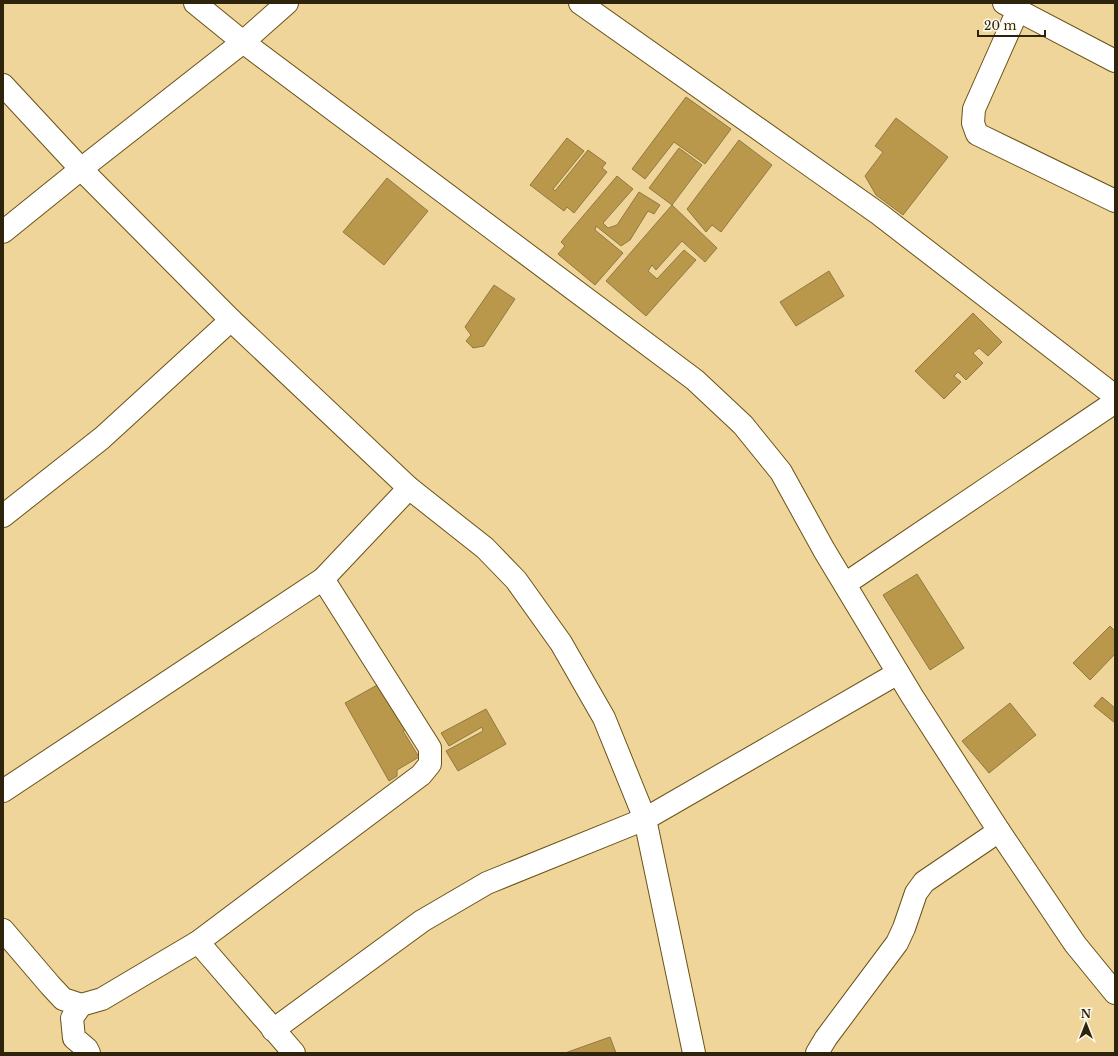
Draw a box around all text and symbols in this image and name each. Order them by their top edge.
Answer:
scale bar [978,12,1045,38]
text: 20 m [984,18,1016,33]
north arrow [1066,1004,1106,1044]
text: N [1081,1007,1092,1021]

